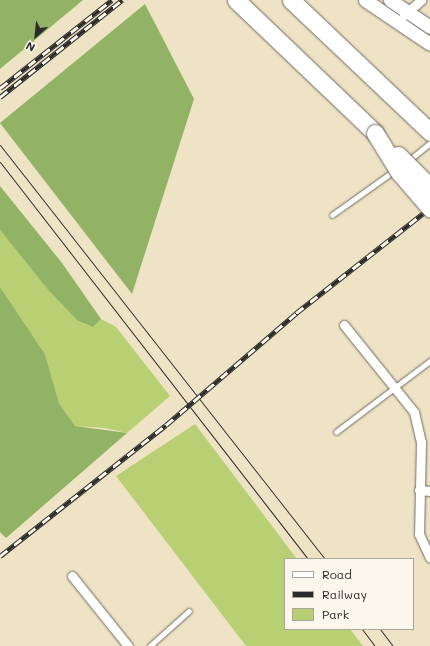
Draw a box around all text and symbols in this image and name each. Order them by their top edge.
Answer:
north arrow [16,16,56,56]
text: N [23,39,37,56]
legend [284,558,414,630]
text: Road [322,566,352,582]
text: Railway [322,586,367,602]
text: Park [322,606,349,622]

